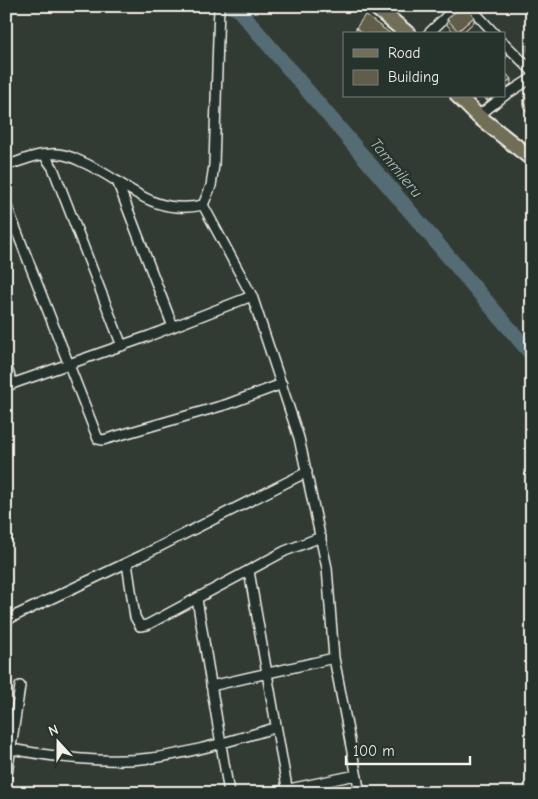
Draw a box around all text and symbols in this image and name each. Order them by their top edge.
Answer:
legend [343,32,506,98]
text: Road [388,44,420,62]
text: Building [388,68,439,86]
water label: Tammileru [366,135,426,201]
north arrow [32,716,82,766]
text: N [46,721,61,740]
scale bar [346,734,469,766]
text: 100 m [353,742,395,760]

